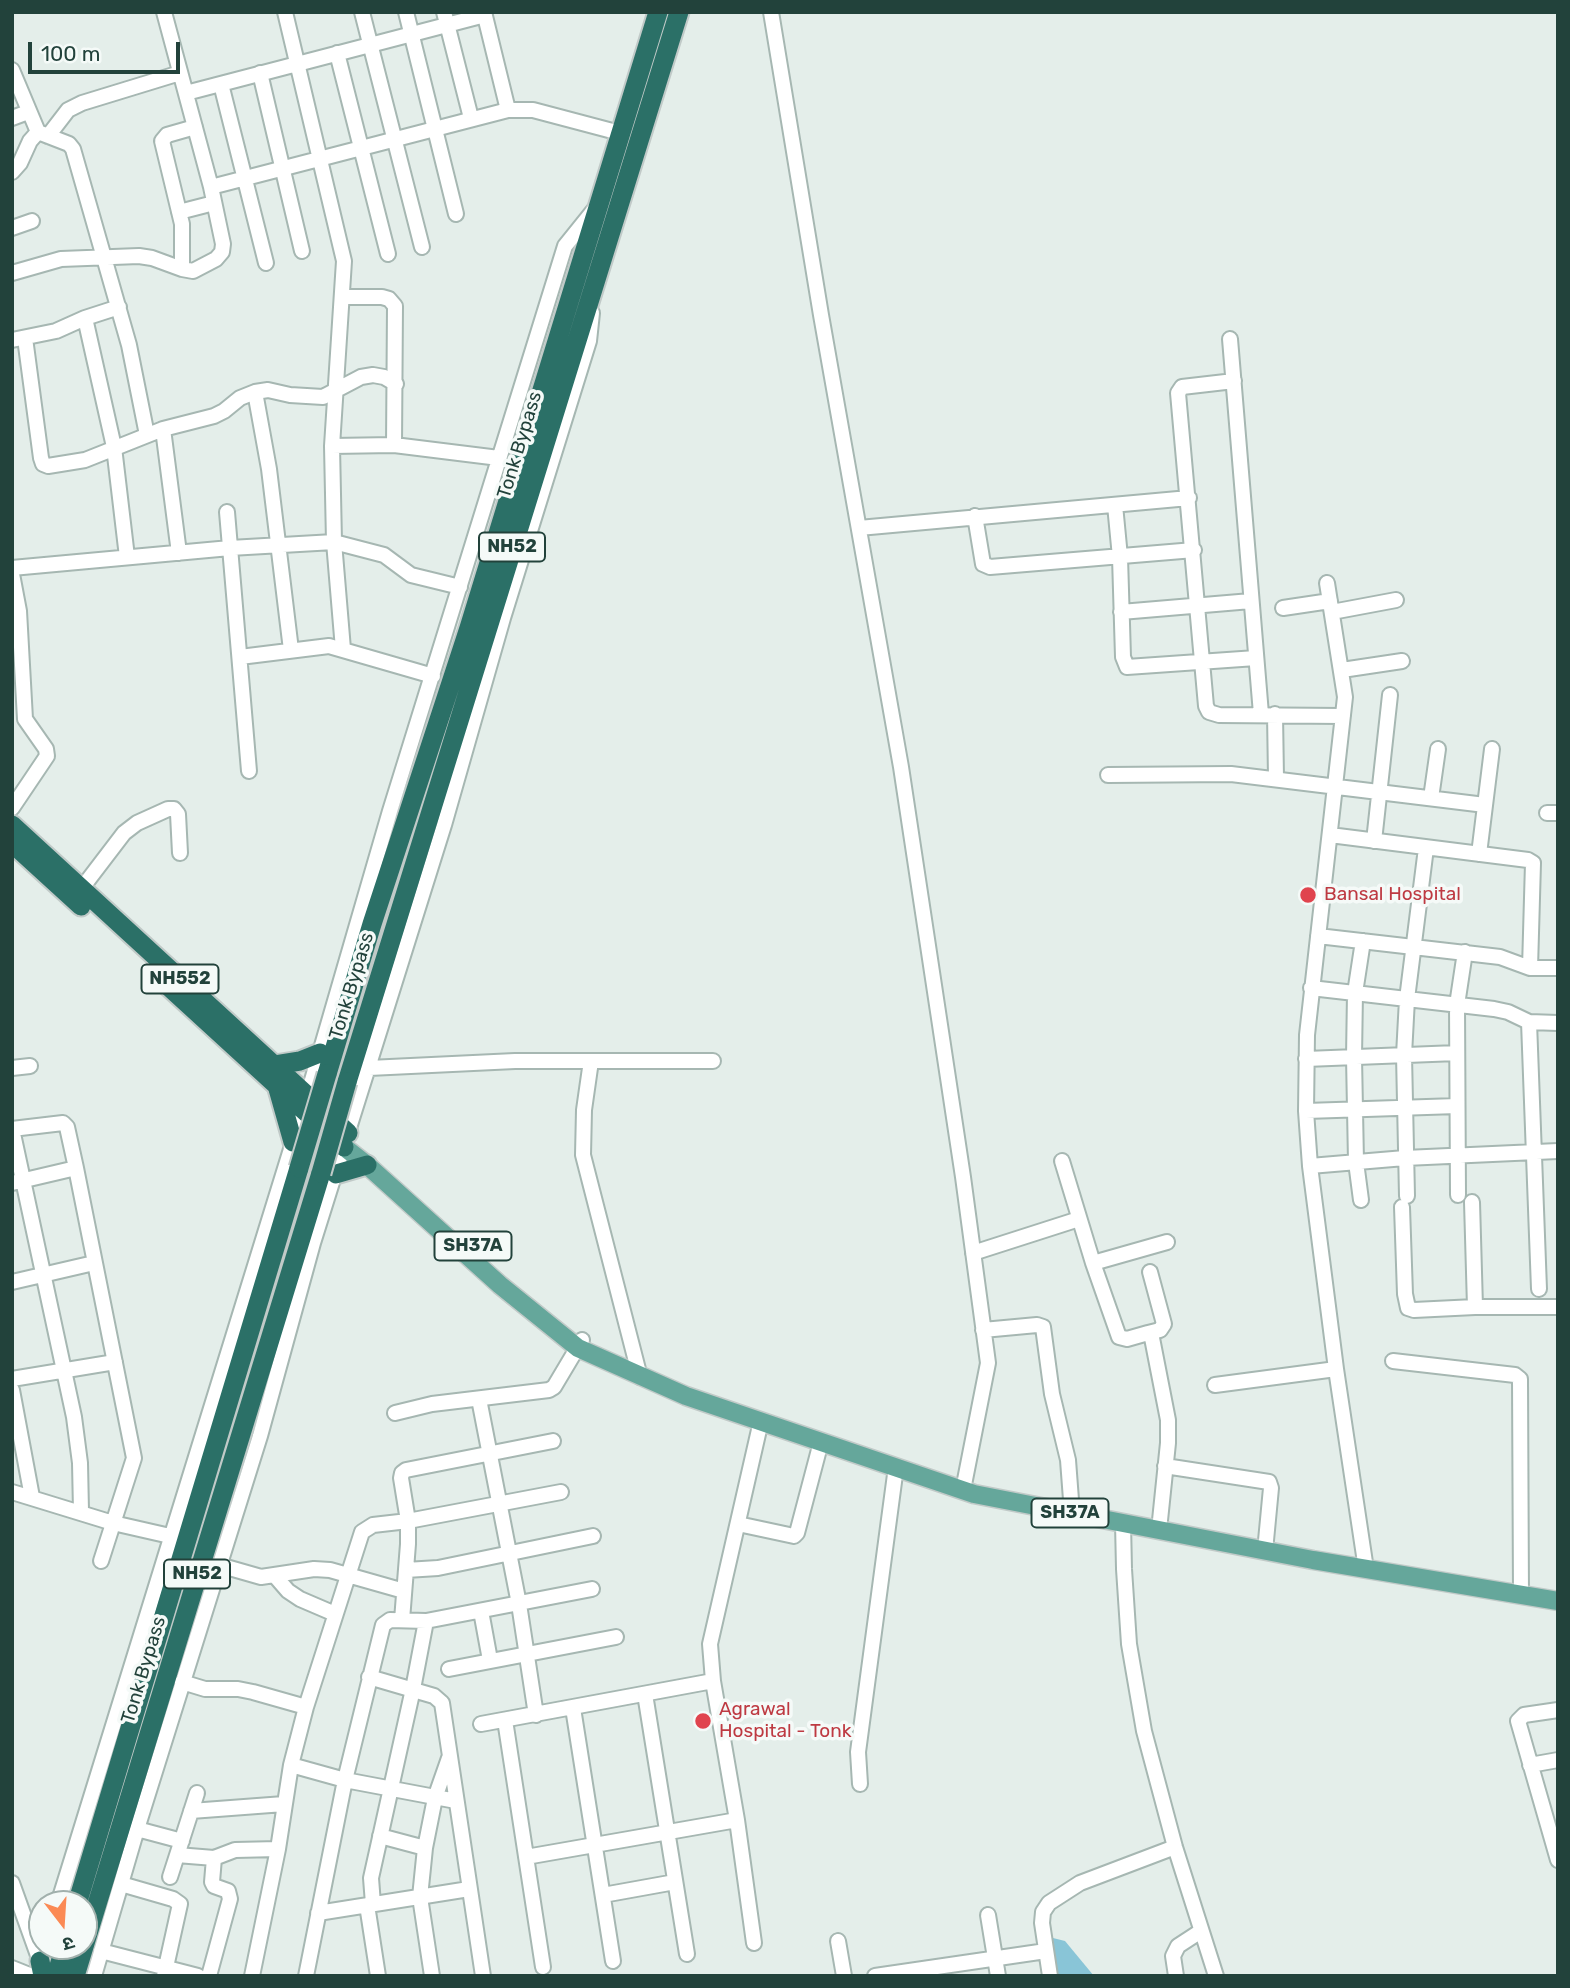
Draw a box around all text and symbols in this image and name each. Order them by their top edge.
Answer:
scale bar [32,28,184,72]
text: 100 m [41,41,100,66]
street label: Tonk Bypass [493,389,547,501]
road number: NH52 [479,532,545,562]
place label: Bansal Hospital [1324,884,1461,906]
marker: Bansal Hospital [1298,885,1318,905]
street label: Tonk Bypass [325,930,379,1042]
road number: NH552 [142,964,218,994]
road number: SH37A [434,1232,512,1260]
road number: SH37A [1032,1498,1108,1528]
road number: NH52 [164,1560,230,1588]
street label: Tonk Bypass [117,1614,171,1726]
place label: Agrawal Hospital - Tonk [719,1699,852,1743]
marker: Agrawal Hospital - Tonk [693,1711,713,1731]
north arrow [28,1890,98,1960]
text: उ [60,1931,77,1956]

